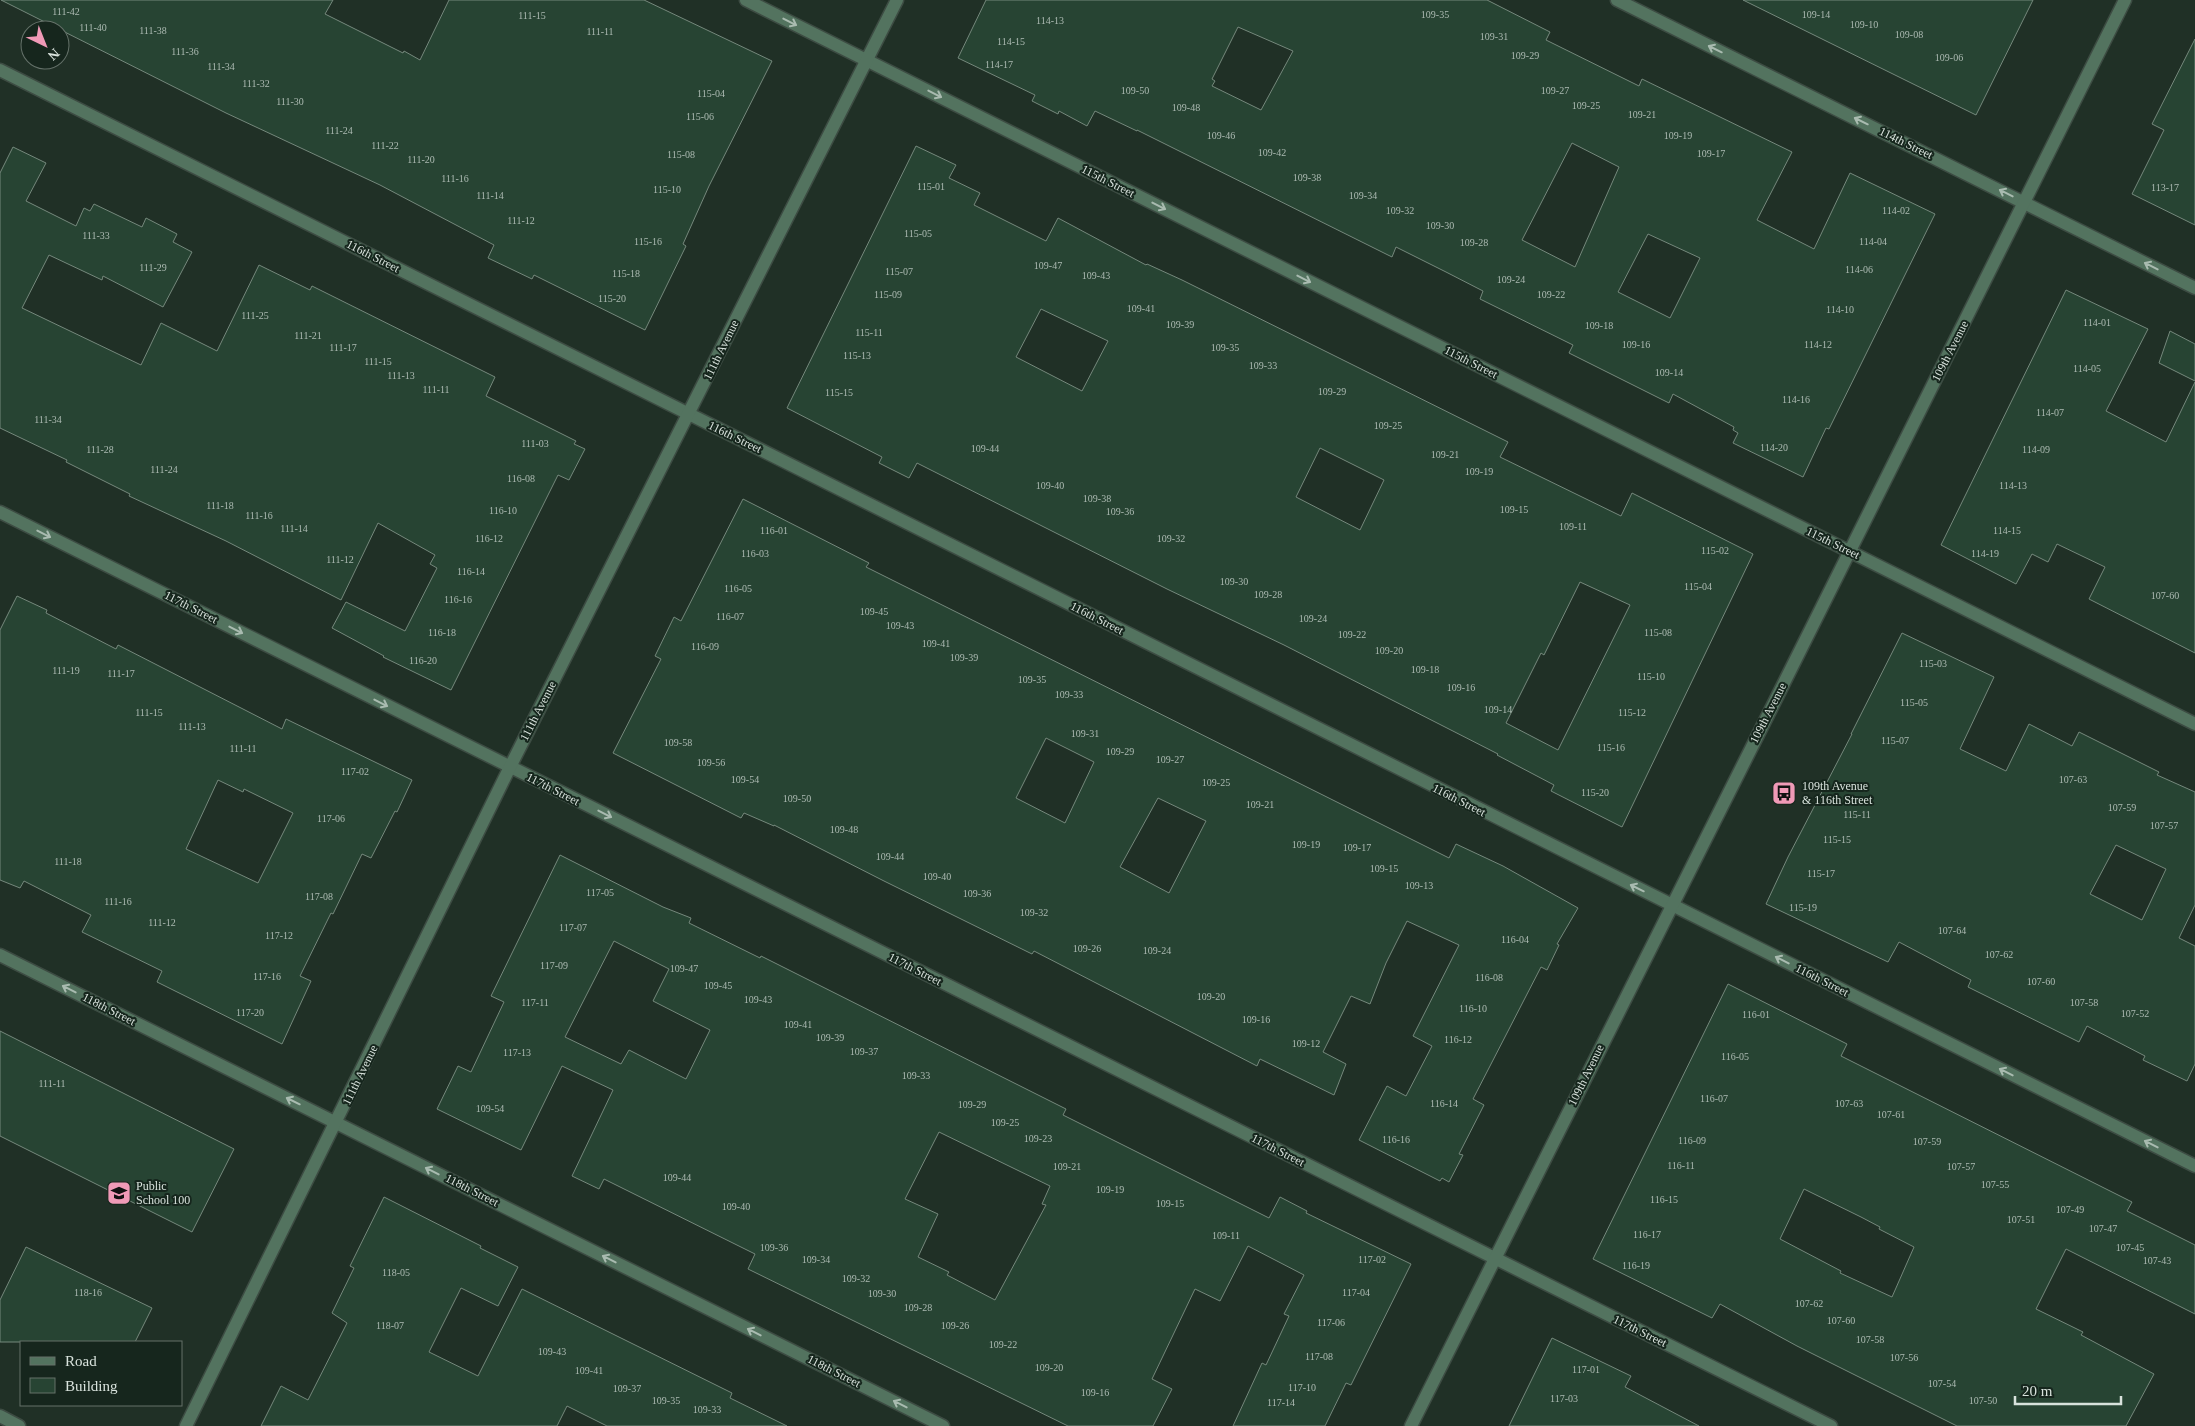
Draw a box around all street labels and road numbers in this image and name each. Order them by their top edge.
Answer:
street label: 114th Street [1877,124,1936,162]
street label: 115th Street [1079,162,1138,201]
street label: 116th Street [344,237,403,276]
street label: 111th Avenue [700,318,742,382]
street label: 109th Avenue [1929,318,1971,384]
street label: 115th Street [1442,343,1501,382]
street label: 116th Street [706,418,765,456]
street label: 115th Street [1804,524,1863,562]
street label: 117th Street [162,588,221,627]
street label: 116th Street [1068,599,1127,638]
street label: 111th Avenue [517,679,559,743]
street label: 109th Avenue [1747,680,1789,746]
street label: 117th Street [524,770,583,809]
street label: 116th Street [1430,781,1489,820]
street label: 117th Street [886,950,945,989]
street label: 116th Street [1793,961,1852,1000]
street label: 118th Street [80,990,139,1029]
street label: 109th Avenue [1565,1042,1607,1108]
street label: 111th Avenue [339,1043,381,1107]
street label: 117th Street [1249,1131,1308,1170]
street label: 118th Street [443,1171,502,1210]
street label: 117th Street [1611,1312,1670,1350]
street label: 118th Street [805,1352,864,1391]

